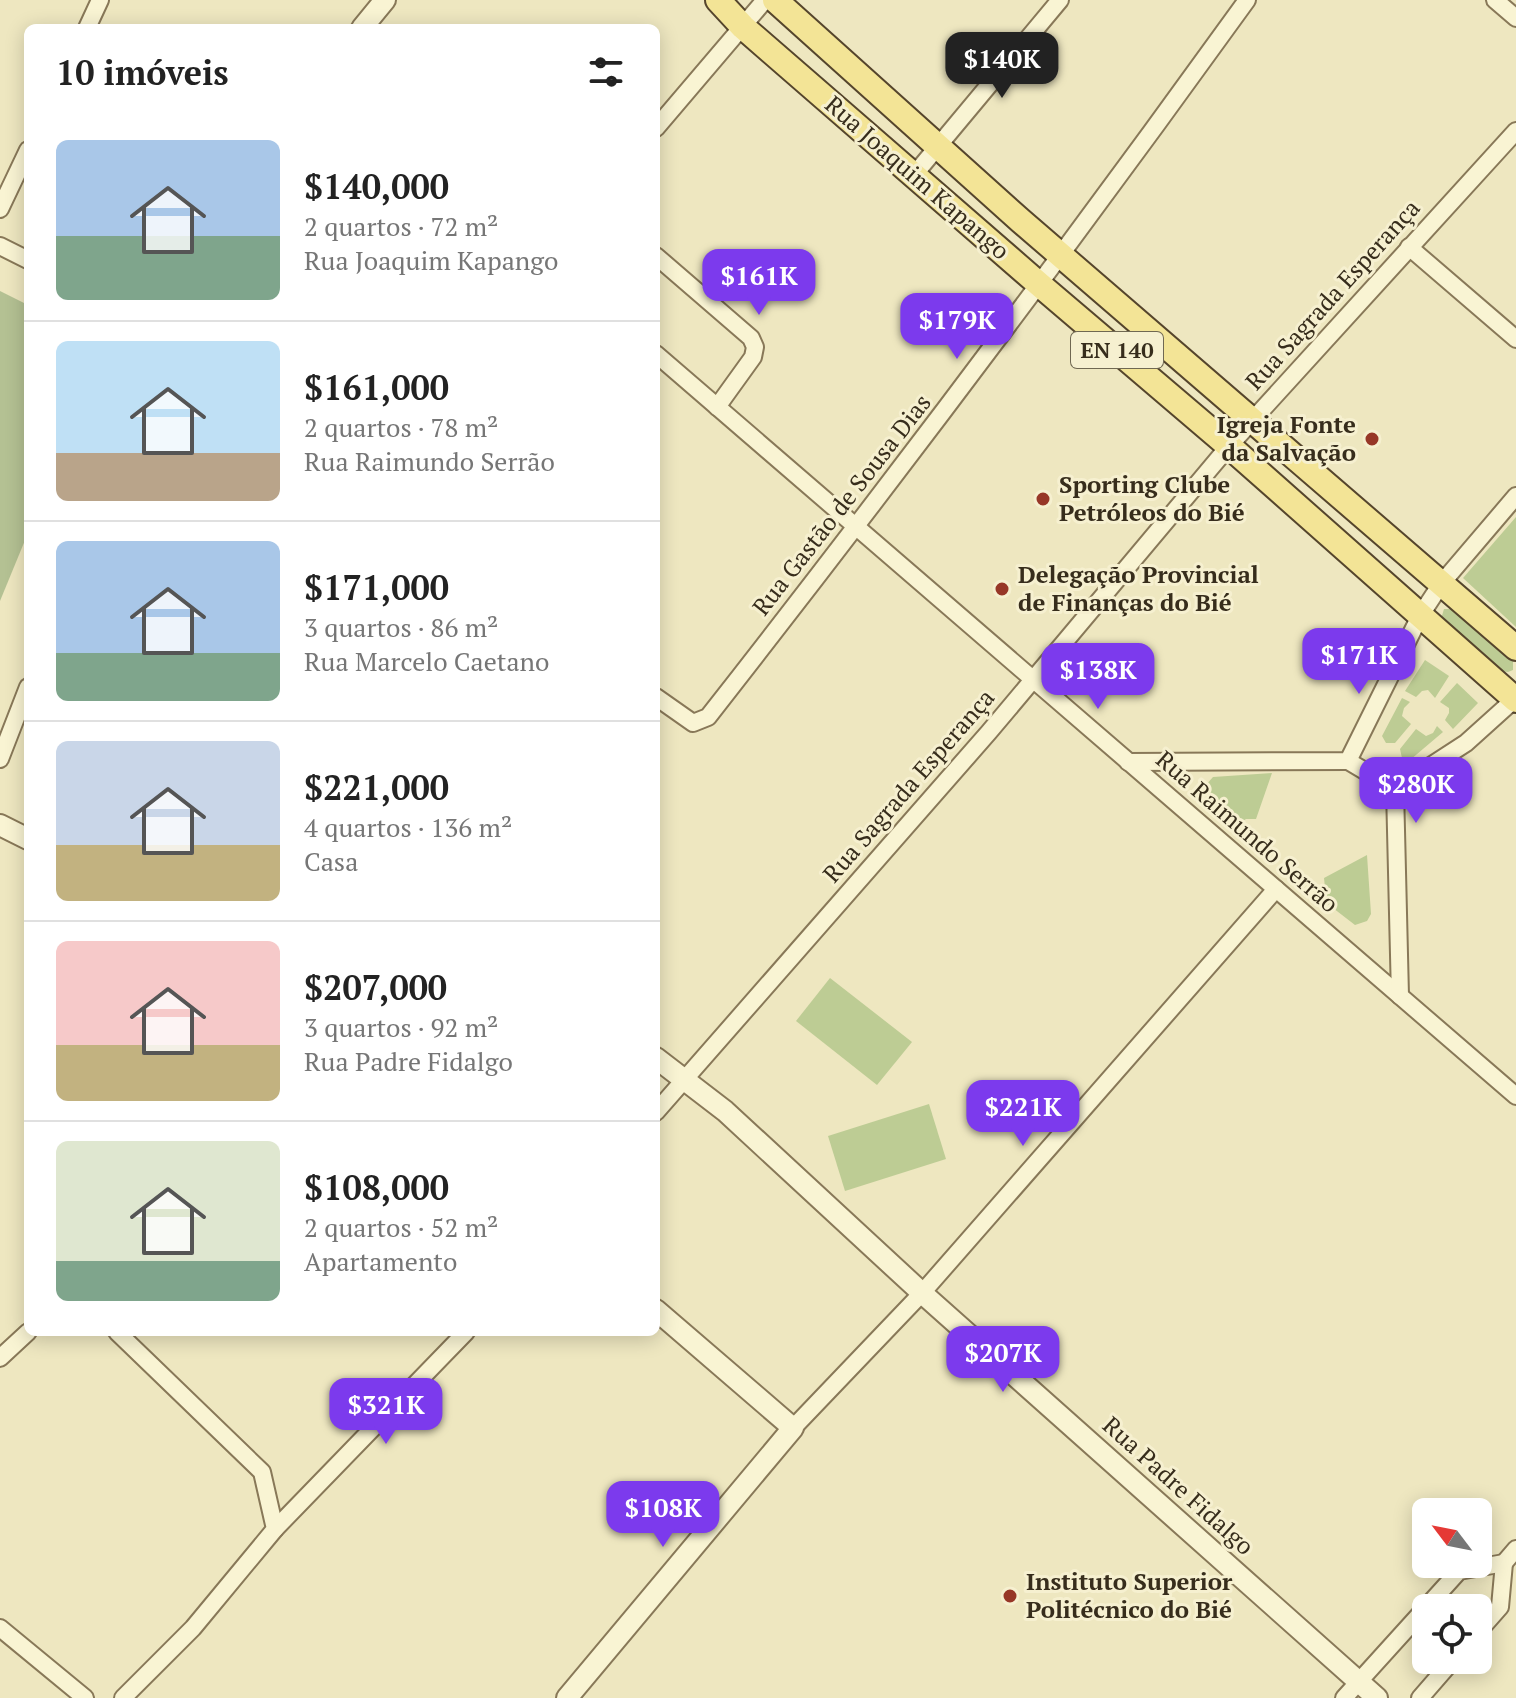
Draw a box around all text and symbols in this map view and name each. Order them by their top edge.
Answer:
pin: $140K [946,32,1058,100]
text: $140K [963,41,1041,75]
text: 10 imóveis [56,50,229,95]
icon: filters [584,50,628,94]
street label: Rua Joaquim Kapango [819,88,1017,266]
text: $140,000 [304,164,449,209]
icon: home [120,172,216,268]
street label: Rua Sagrada Esperança [1238,192,1427,397]
text: 2 quartos · 72 m² [304,209,498,243]
text: Rua Joaquim Kapango [304,243,558,277]
pin: $161K [703,249,815,317]
text: $161K [720,258,798,292]
pin: $179K [901,293,1013,361]
text: $179K [918,302,996,336]
road number: EN 140 [1071,332,1163,368]
text: $161,000 [304,365,449,410]
icon: home [120,373,216,469]
street label: Rua Gastão de Sousa Dias [745,387,938,622]
place label: Igreja Fonte da Salvação [1217,408,1356,468]
text: 2 quartos · 78 m² [304,410,498,444]
marker: Igreja Fonte da Salvação [1363,430,1381,448]
text: Rua Raimundo Serrão [304,444,555,478]
place label: Sporting Clube Petróleos do Bié [1059,468,1245,528]
marker: Sporting Clube Petróleos do Bié [1034,490,1052,508]
place label: Delegação Provincial de Finanças do Bié [1018,558,1259,618]
text: $171,000 [304,565,449,610]
icon: home [120,573,216,669]
marker: Delegação Provincial de Finanças do Bié [993,580,1011,598]
text: 3 quartos · 86 m² [304,610,498,644]
pin: $171K [1303,628,1415,696]
text: $171K [1320,637,1398,671]
pin: $138K [1042,643,1154,711]
text: Rua Marcelo Caetano [304,644,549,678]
text: $138K [1059,652,1137,686]
street label: Rua Sagrada Esperança [815,682,1001,889]
street label: Rua Raimundo Serrão [1150,743,1346,919]
pin: $280K [1360,757,1472,825]
text: $221,000 [304,765,449,810]
text: $280K [1377,766,1455,800]
icon: home [120,773,216,869]
text: 4 quartos · 136 m² [304,810,512,844]
text: Casa [304,844,358,878]
text: $207,000 [304,965,447,1010]
icon: home [120,973,216,1069]
text: 3 quartos · 92 m² [304,1010,498,1044]
text: Rua Padre Fidalgo [304,1044,513,1078]
pin: $221K [967,1080,1079,1148]
text: $221K [984,1089,1062,1123]
text: $108,000 [304,1165,449,1210]
icon: home [120,1173,216,1269]
text: 2 quartos · 52 m² [304,1210,498,1244]
text: Apartamento [304,1244,457,1278]
pin: $207K [947,1326,1059,1394]
text: $207K [964,1335,1042,1369]
pin: $321K [330,1378,442,1446]
text: $321K [347,1387,425,1421]
street label: Rua Padre Fidalgo [1096,1409,1261,1562]
pin: $108K [607,1481,719,1549]
text: $108K [624,1490,702,1524]
north arrow [1412,1498,1492,1578]
map controls [1412,1498,1492,1674]
place label: Instituto Superior Politécnico do Bié [1026,1565,1233,1625]
marker: Instituto Superior Politécnico do Bié [1001,1587,1019,1605]
button: locate [1412,1594,1492,1674]

